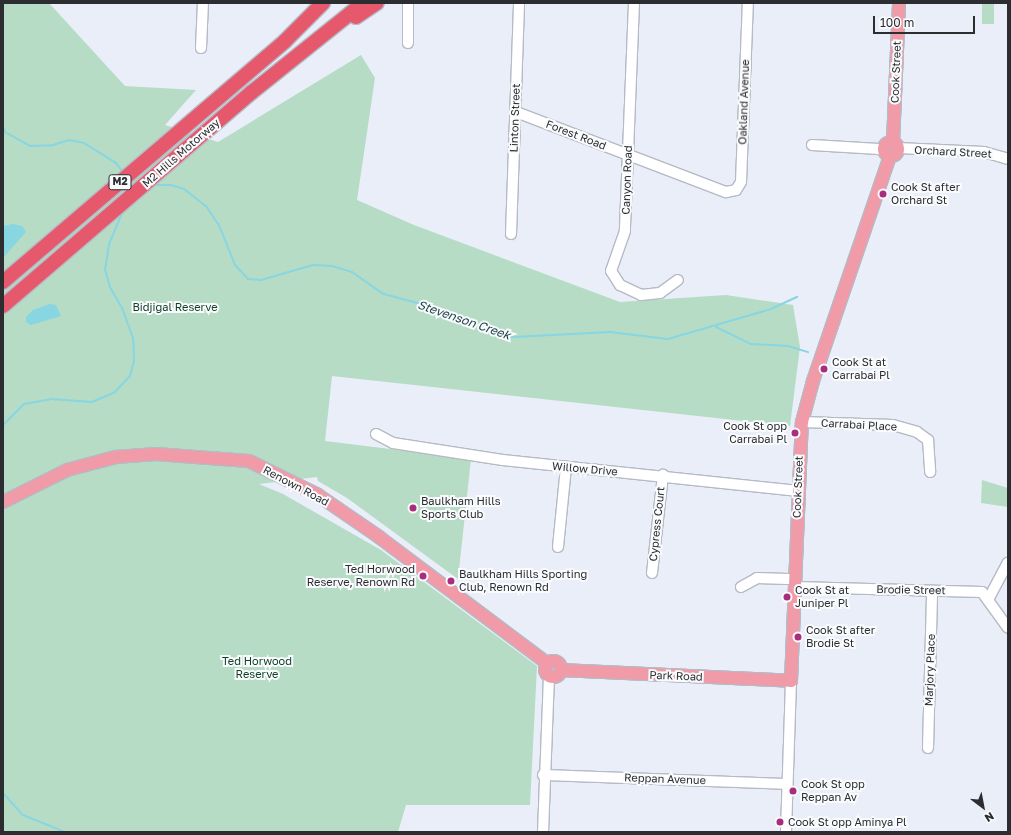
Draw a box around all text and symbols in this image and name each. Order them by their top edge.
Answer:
scale bar [875,8,977,34]
text: 100 m [880,15,914,30]
street label: Cook Street [888,41,904,103]
street label: Oakland Avenue [736,59,752,145]
street label: Linton Street [507,83,523,153]
street label: M2 Hills Motorway [140,116,222,190]
street label: Forest Road [544,117,608,153]
street label: Orchard Street [914,143,992,161]
street label: Canyon Road [619,145,635,215]
road number: M2 [108,174,132,190]
place label: Cook St after Orchard St [891,181,960,207]
marker: Cook St after Orchard St [878,189,888,199]
water label: Stevenson Creek [416,297,512,343]
park label: Bidjigal Reserve [132,300,218,314]
place label: Cook St at Carrabai Pl [832,356,890,382]
marker: Cook St at Carrabai Pl [819,364,829,374]
street label: Carrabai Place [821,416,897,434]
place label: Cook St opp Carrabai Pl [723,420,787,446]
marker: Cook St opp Carrabai Pl [790,428,800,438]
street label: Cook Street [790,456,806,518]
street label: Willow Drive [552,460,618,478]
street label: Renown Road [261,463,331,509]
street label: Cypress Court [647,486,667,562]
place label: Baulkham Hills Sports Club [421,495,501,521]
marker: Baulkham Hills Sports Club [408,503,418,513]
place label: Ted Horwood Reserve, Renown Rd [307,563,415,589]
place label: Baulkham Hills Sporting Club, Renown Rd [459,568,587,594]
marker: Ted Horwood Reserve, Renown Rd [418,571,428,581]
marker: Baulkham Hills Sporting Club, Renown Rd [446,576,456,586]
street label: Brodie Street [876,583,946,597]
place label: Cook St at Juniper Pl [795,584,849,610]
marker: Cook St at Juniper Pl [782,592,792,602]
place label: Cook St after Brodie St [806,624,875,650]
marker: Cook St after Brodie St [793,632,803,642]
street label: Marjory Place [922,634,938,706]
park label: Ted Horwood Reserve [222,655,292,681]
street label: Park Road [649,668,703,684]
street label: Reppan Avenue [624,771,706,787]
place label: Cook St opp Reppan Av [801,778,865,804]
marker: Cook St opp Reppan Av [788,786,798,796]
north arrow [963,787,1003,827]
text: N [983,810,997,825]
place label: Cook St opp Aminya Pl [788,815,907,829]
marker: Cook St opp Aminya Pl [775,817,785,827]

